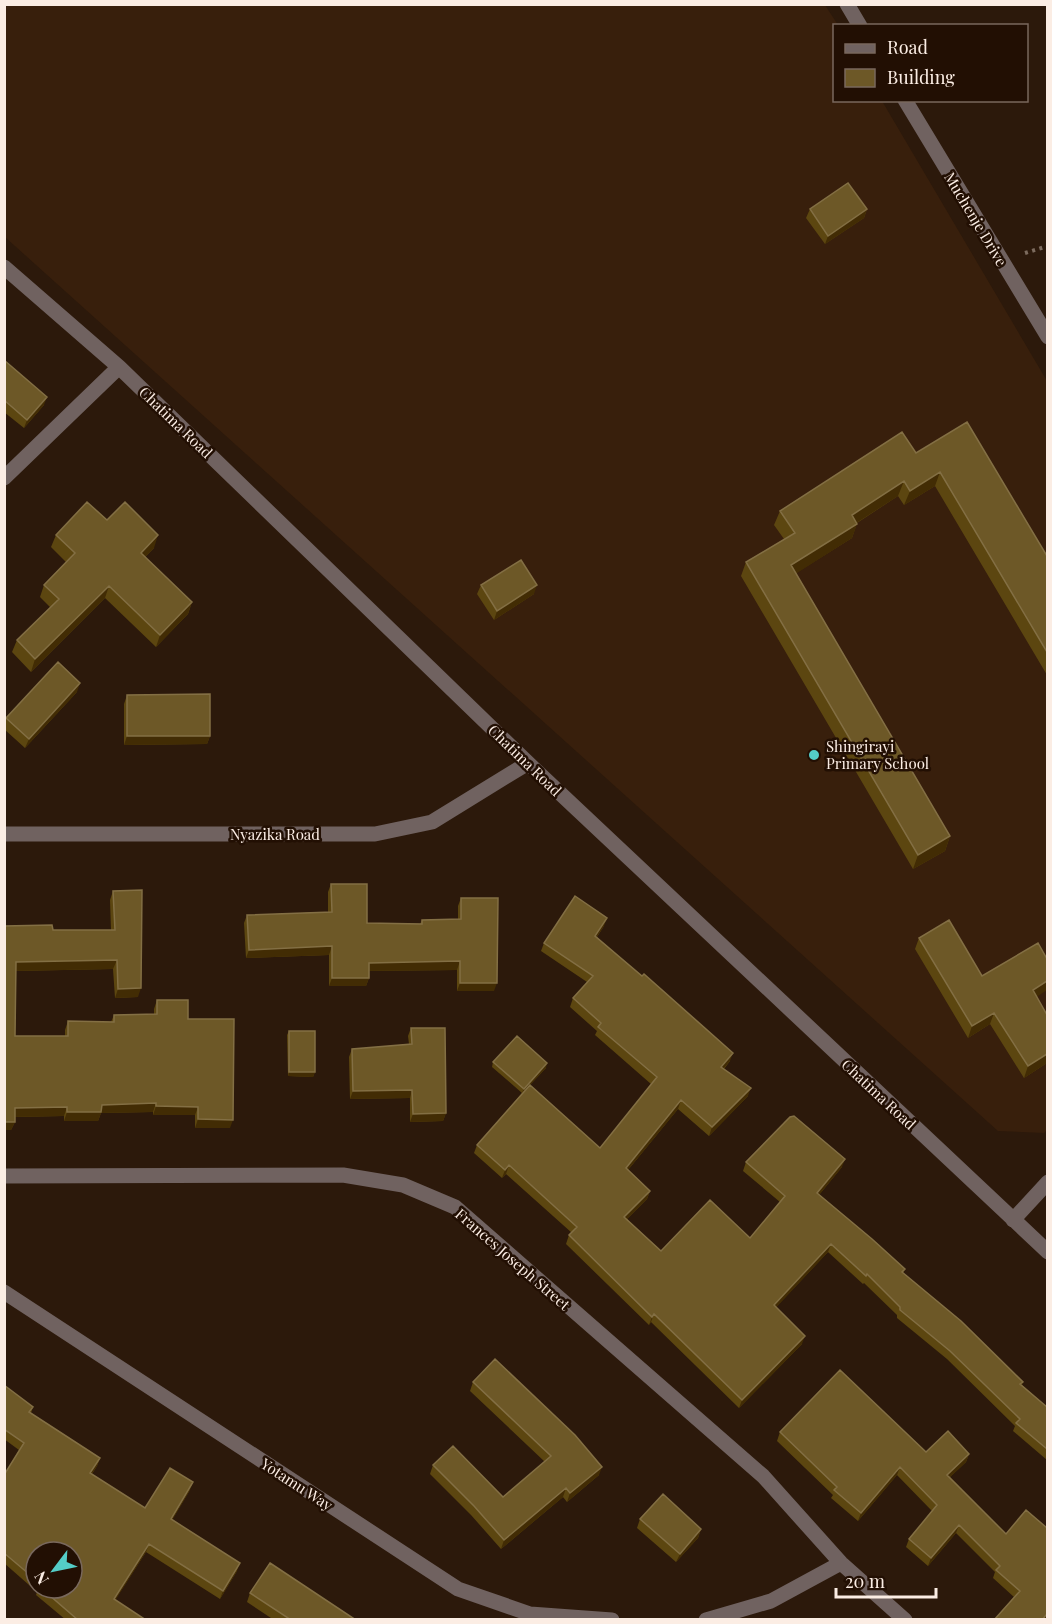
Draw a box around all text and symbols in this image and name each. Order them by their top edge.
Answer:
legend [833,24,1028,102]
text: Road [887,35,928,59]
text: Building [887,65,955,89]
street label: Muchenje Drive [940,168,1012,270]
street label: Chatima Road [135,382,217,462]
street label: Chatima Road [484,720,566,800]
place label: Shingirayi Primary School [826,736,929,773]
marker: Shingirayi Primary School [807,748,821,762]
street label: Nyazika Road [230,824,320,844]
street label: Chatima Road [838,1054,921,1134]
street label: Frances Joseph Street [451,1204,575,1315]
street label: Yotamu Way [256,1453,337,1515]
north arrow [24,1540,84,1600]
scale bar [836,1561,936,1599]
text: N [29,1567,53,1589]
text: 20 m [845,1569,885,1593]

